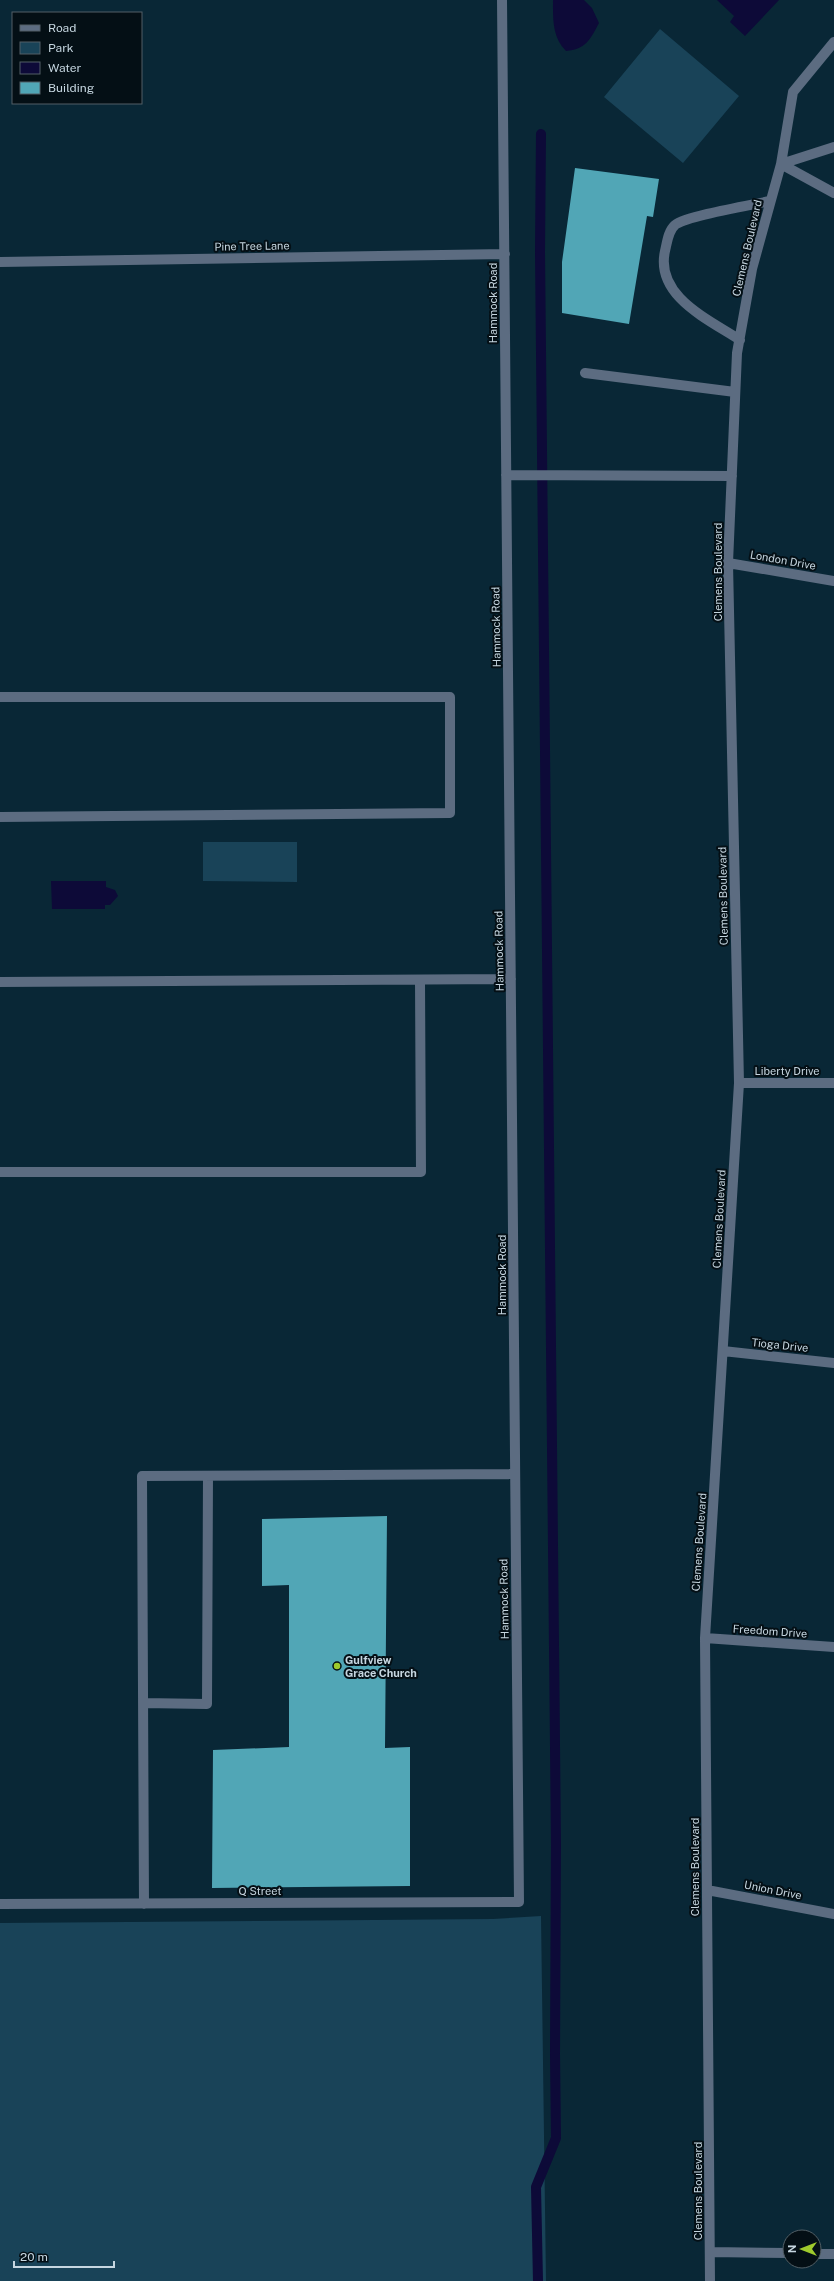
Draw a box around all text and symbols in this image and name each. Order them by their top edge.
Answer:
legend [12,12,142,104]
text: Road [48,21,76,35]
text: Park [48,41,74,55]
text: Water [48,61,82,75]
text: Building [48,81,94,95]
street label: Clemens Boulevard [730,199,764,297]
street label: Pine Tree Lane [214,239,290,253]
street label: Hammock Road [487,263,499,343]
street label: Clemens Boulevard [712,523,724,621]
street label: London Drive [749,548,817,572]
street label: Hammock Road [489,587,503,667]
street label: Clemens Boulevard [716,847,730,945]
street label: Hammock Road [492,911,506,991]
street label: Liberty Drive [754,1065,820,1077]
street label: Clemens Boulevard [710,1169,728,1269]
street label: Hammock Road [496,1235,508,1315]
street label: Tioga Drive [751,1336,809,1354]
street label: Clemens Boulevard [690,1492,708,1592]
street label: Hammock Road [497,1559,511,1639]
street label: Freedom Drive [732,1622,808,1640]
place label: Gulfview Grace Church [345,1654,417,1679]
marker: Gulfview Grace Church [332,1661,342,1671]
street label: Clemens Boulevard [689,1818,701,1916]
street label: Union Drive [743,1879,803,1901]
street label: Q Street [238,1885,282,1897]
street label: Clemens Boulevard [692,2142,704,2240]
north arrow [782,2229,822,2269]
scale bar [14,2243,114,2269]
text: N [786,2245,798,2253]
text: 20 m [20,2250,48,2264]

